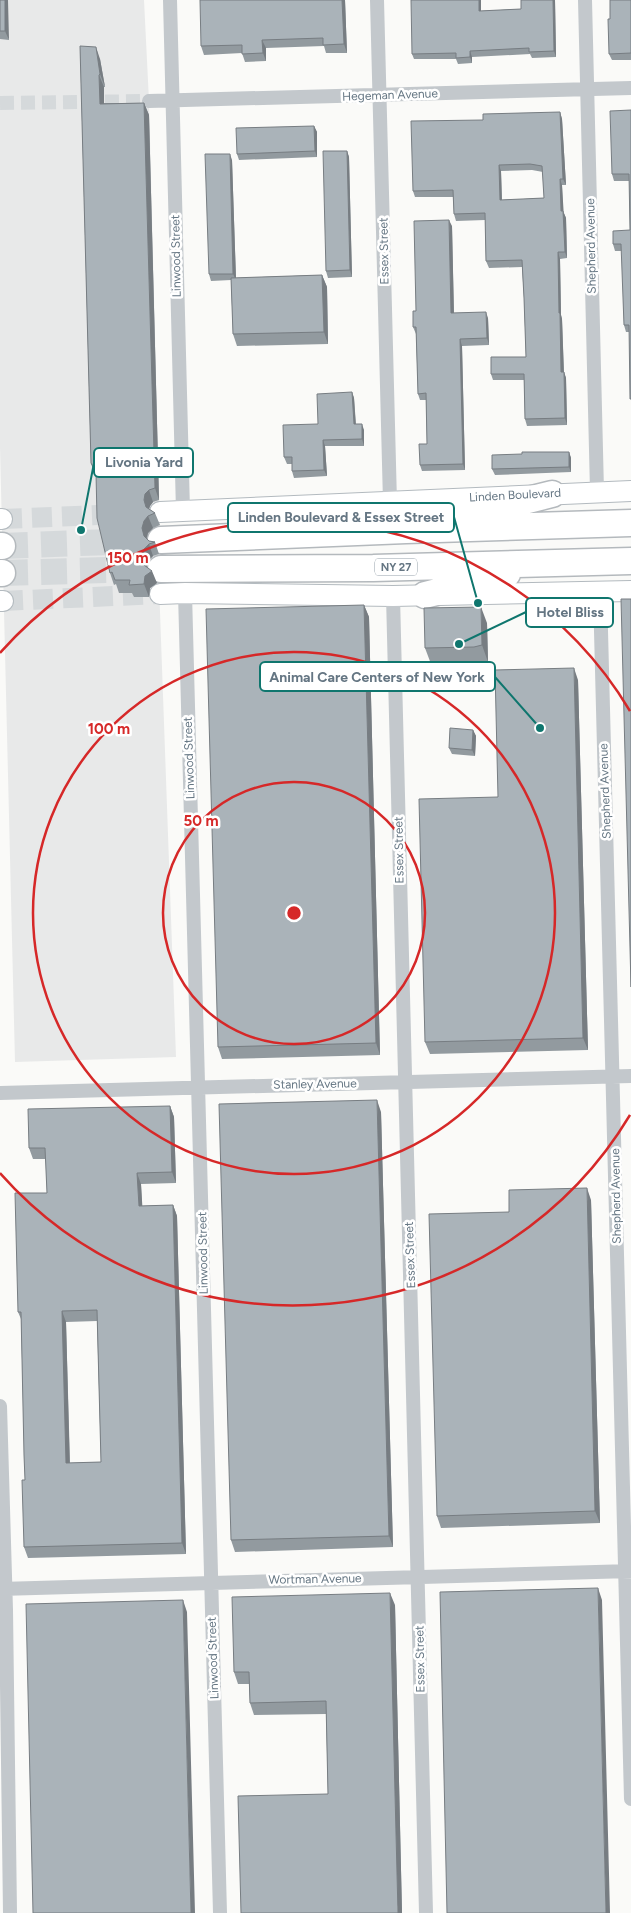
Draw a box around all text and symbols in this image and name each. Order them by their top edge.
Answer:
street label: Hegeman Avenue [342,86,439,104]
street label: Shepherd Avenue [583,198,599,294]
street label: Linwood Street [168,214,184,297]
street label: Essex Street [376,217,392,285]
callout: Livonia Yard [94,448,193,477]
text: Livonia Yard [105,454,183,471]
street label: Linden Boulevard [469,486,561,504]
callout: Linden Boulevard & Essex Street [228,503,454,532]
text: Linden Boulevard & Essex Street [238,509,445,526]
text: 150 m [107,549,149,567]
road number: NY 27 [375,558,417,576]
callout: Hotel Bliss [526,598,613,627]
text: Hotel Bliss [536,604,604,621]
callout: Animal Care Centers of New York [260,662,495,691]
text: Animal Care Centers of New York [269,669,485,686]
street label: Linwood Street [181,716,197,799]
text: 100 m [88,720,130,738]
street label: Shepherd Avenue [596,743,614,839]
text: 50 m [183,812,219,830]
street label: Essex Street [391,816,407,884]
centre of rings [285,904,303,922]
street label: Stanley Avenue [273,1076,357,1092]
street label: Shepherd Avenue [608,1148,624,1244]
street label: Linwood Street [195,1211,211,1294]
street label: Essex Street [402,1221,418,1289]
street label: Wortman Avenue [268,1571,362,1587]
street label: Linwood Street [205,1616,221,1699]
street label: Essex Street [412,1625,428,1693]

